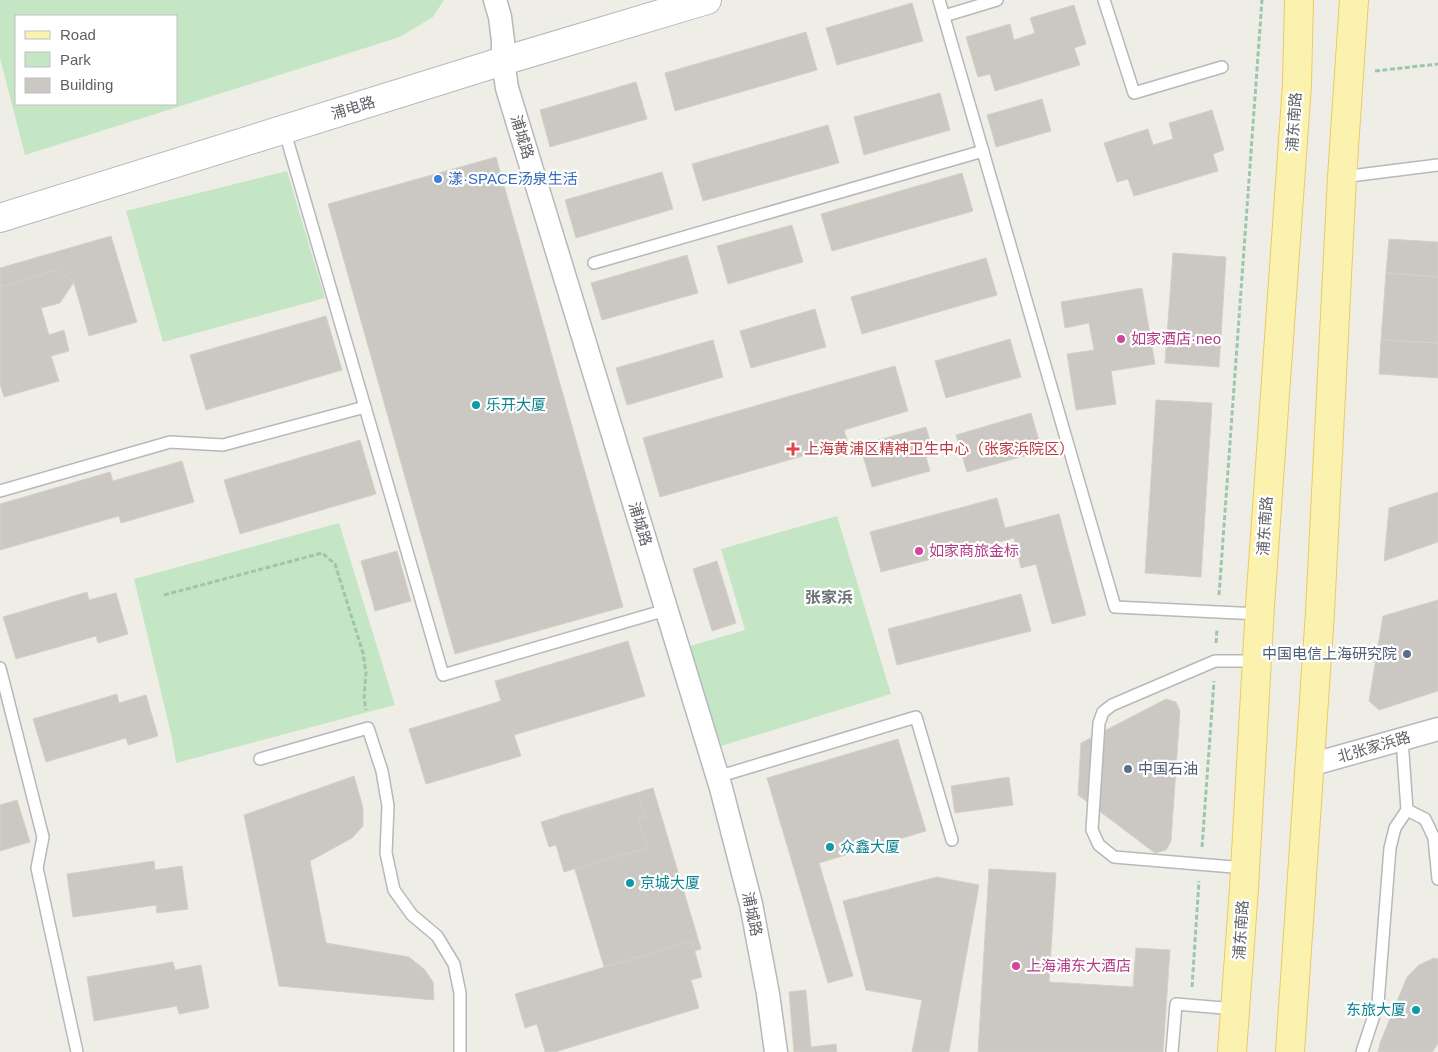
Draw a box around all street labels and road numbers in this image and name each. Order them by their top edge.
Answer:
street label: 浦东南路 [1283,91,1304,152]
street label: 浦电路 [329,93,377,122]
street label: 浦城路 [508,113,537,161]
street label: 浦东南路 [1254,495,1275,556]
street label: 浦城路 [626,500,655,548]
street label: 北张家浜路 [1335,728,1412,765]
street label: 浦城路 [739,890,765,938]
street label: 浦东南路 [1230,899,1251,960]

